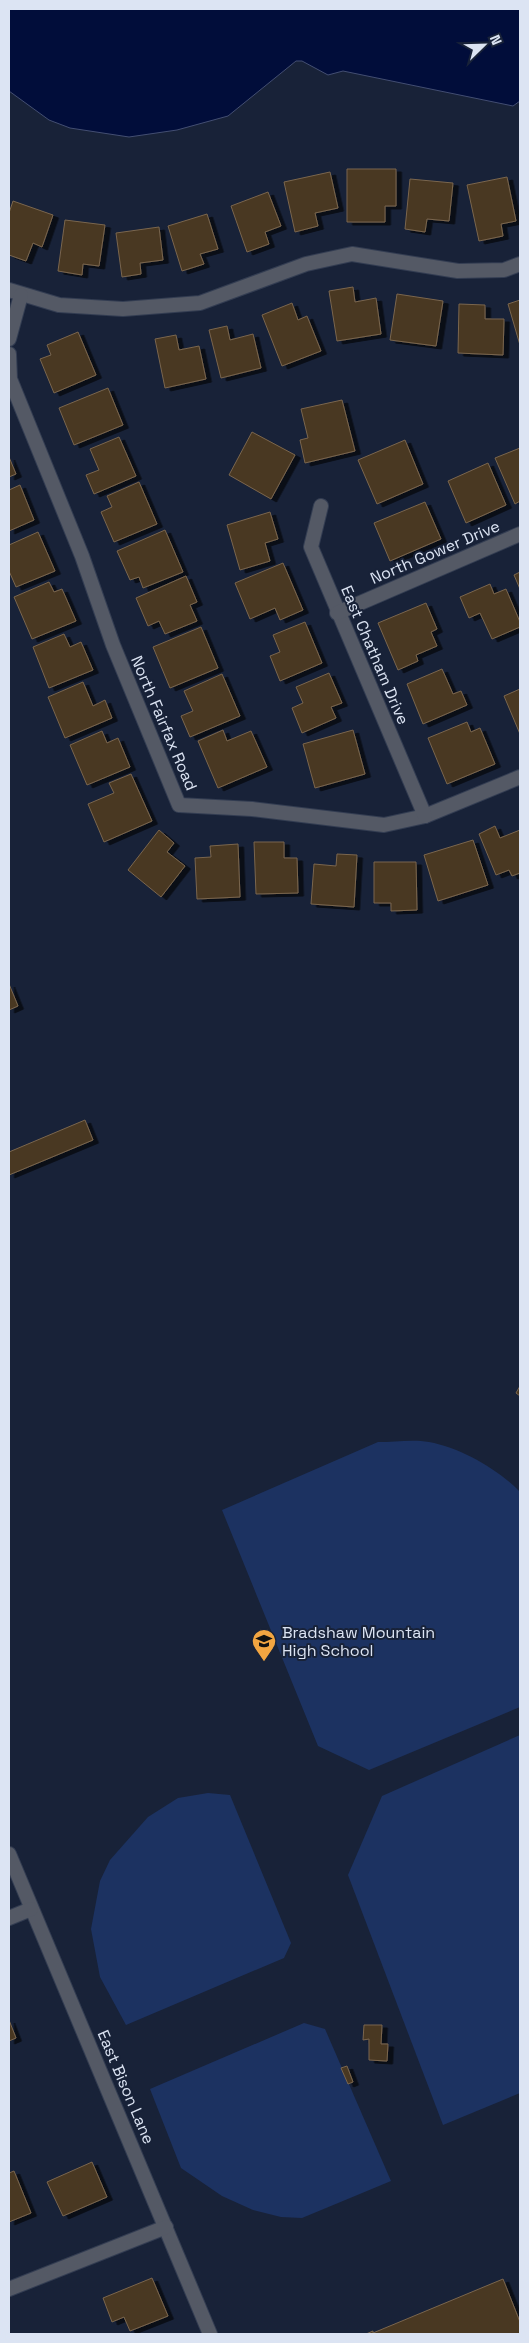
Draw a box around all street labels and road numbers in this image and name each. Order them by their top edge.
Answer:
street label: North Gower Drive [367,515,503,589]
street label: East Chatham Drive [336,582,414,728]
street label: North Fairfax Road [126,652,202,794]
street label: East Bison Lane [93,2027,159,2147]

